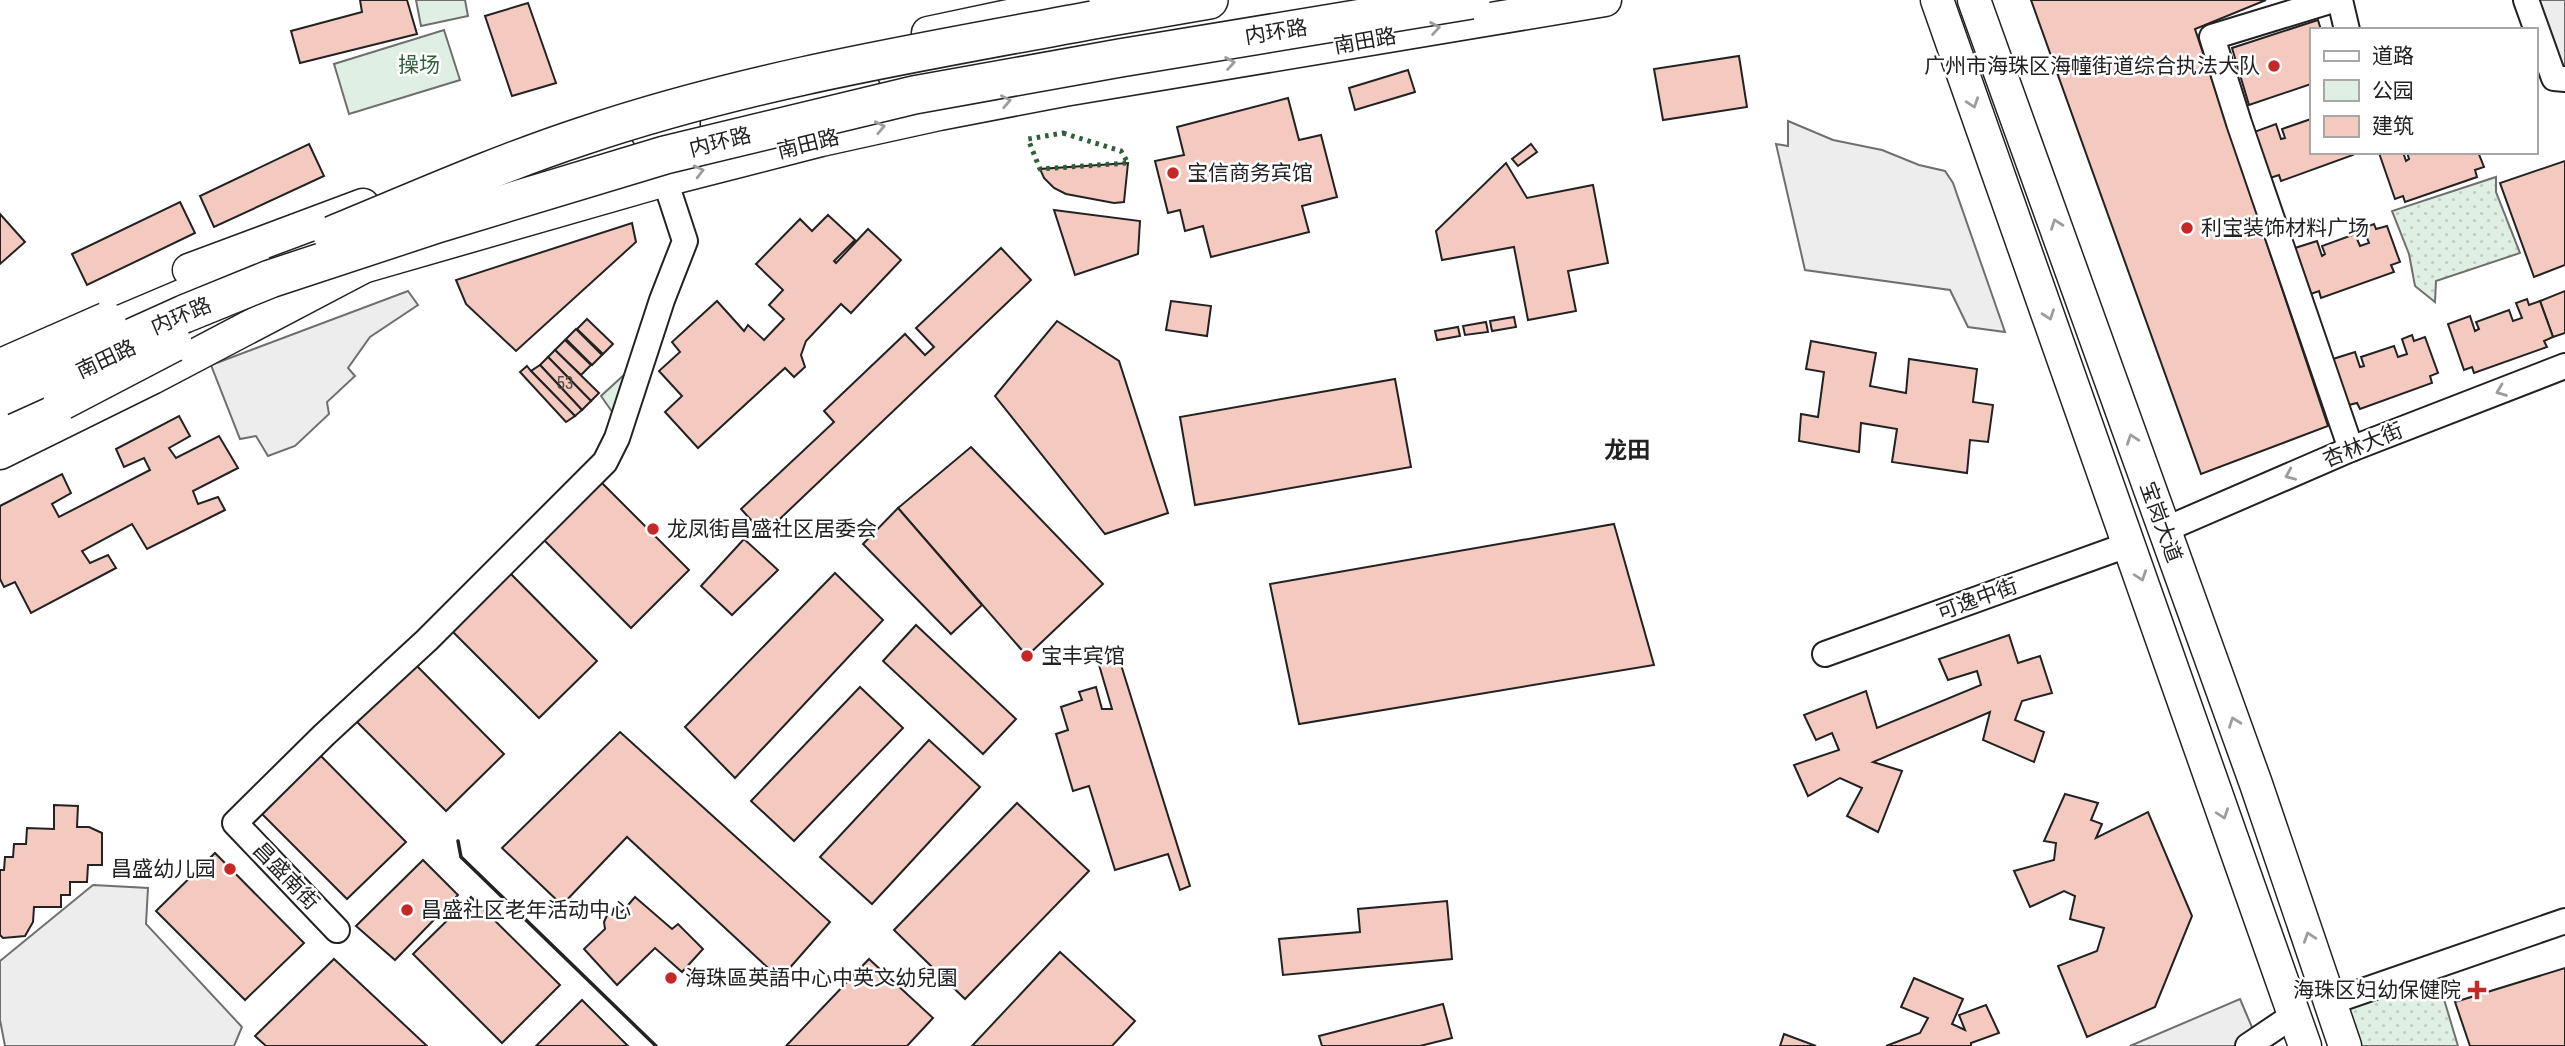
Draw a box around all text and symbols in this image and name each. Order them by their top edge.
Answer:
street label: 内环路 [1243,12,1309,51]
street label: 南田路 [1331,21,1398,60]
one-way arrow [1429,21,1441,36]
legend [2310,28,2537,154]
text: 道路 [2372,41,2414,70]
park label: 操场 [398,50,440,79]
place label: 广州市海珠区海幢街道综合执法大队 [1924,51,2260,80]
one-way arrow [1224,56,1236,71]
marker: 广州市海珠区海幢街道综合执法大队 [2266,58,2282,74]
text: 公园 [2372,76,2414,105]
one-way arrow [1000,94,1012,109]
one-way arrow [1965,97,1979,109]
text: 建筑 [2372,111,2414,140]
street label: 内环路 [686,120,754,163]
one-way arrow [874,120,886,135]
street label: 南田路 [774,122,842,165]
place label: 宝信商务宾馆 [1187,158,1313,187]
one-way arrow [693,165,705,179]
marker: 宝信商务宾馆 [1165,165,1181,181]
place label: 利宝装饰材料广场 [2201,213,2369,242]
one-way arrow [2051,219,2065,231]
marker: 利宝装饰材料广场 [2179,220,2195,236]
street label: 内环路 [146,290,215,341]
one-way arrow [2041,309,2055,321]
street label: 南田路 [71,332,140,385]
house number: 53 [557,370,573,395]
one-way arrow [2496,382,2508,396]
street label: 杏林大街 [2318,415,2407,474]
one-way arrow [2126,433,2140,445]
district label: 龙田 [1604,434,1650,465]
one-way arrow [2285,467,2297,481]
street label: 宝岗大道 [2133,477,2189,566]
place label: 龙凤街昌盛社区居委会 [667,514,877,543]
marker: 龙凤街昌盛社区居委会 [645,521,661,537]
one-way arrow [2132,569,2146,581]
street label: 可逸中街 [1932,571,2021,627]
place label: 宝丰宾馆 [1041,641,1125,670]
marker: 宝丰宾馆 [1019,648,1035,664]
one-way arrow [2228,717,2242,729]
one-way arrow [2215,807,2229,819]
street label: 昌盛南街 [247,835,326,916]
place label: 昌盛幼儿园 [111,854,216,883]
marker: 昌盛幼儿园 [222,861,238,877]
place label: 昌盛社区老年活动中心 [421,895,631,924]
marker: 昌盛社区老年活动中心 [399,902,415,918]
one-way arrow [2303,931,2317,944]
place label: 海珠區英語中心中英文幼兒園 [685,963,958,992]
marker: 海珠區英語中心中英文幼兒園 [663,970,679,986]
place label: 海珠区妇幼保健院 [2293,975,2461,1004]
marker: 海珠区妇幼保健院 [2467,980,2487,1000]

